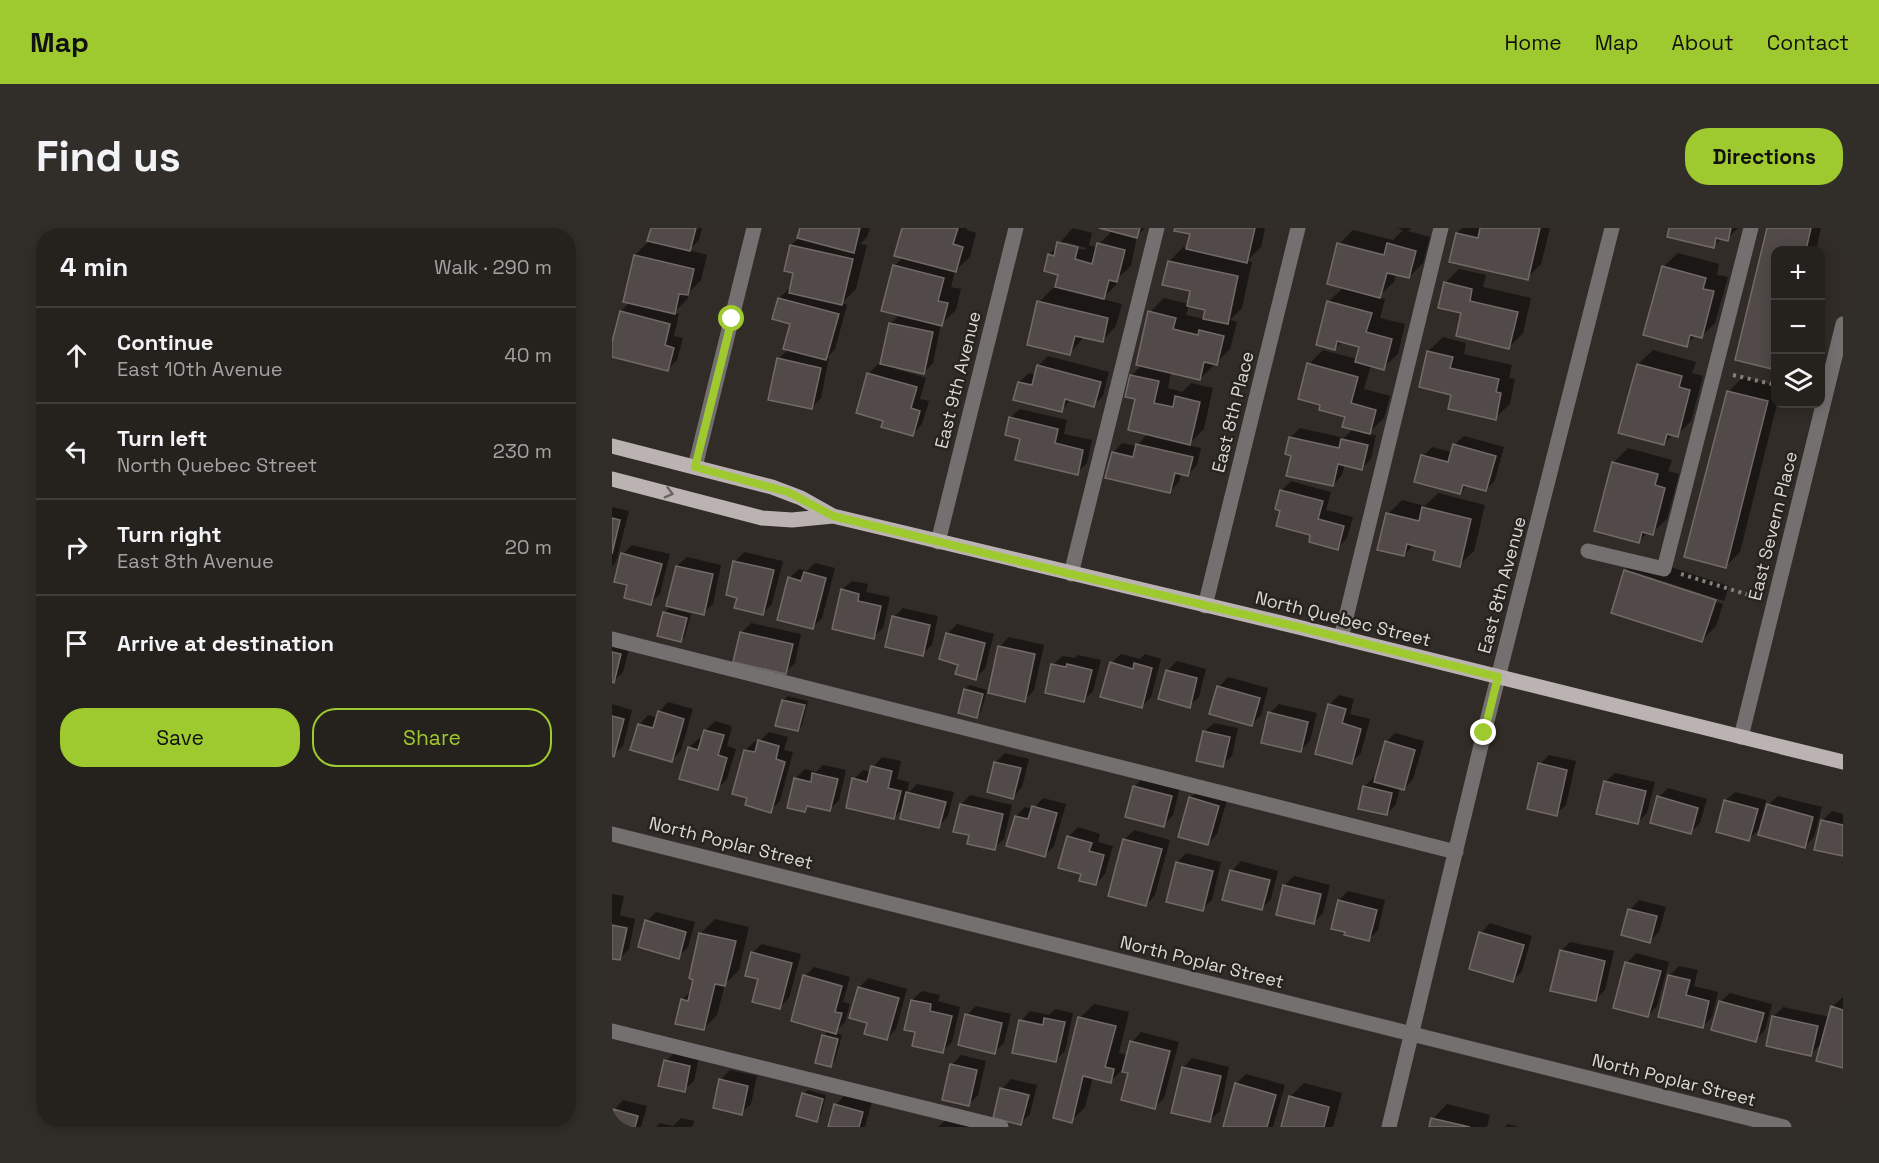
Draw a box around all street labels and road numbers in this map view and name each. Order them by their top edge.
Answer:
street label: East 9th Avenue [929,309,986,451]
street label: East 8th Place [1206,349,1259,475]
street label: East Severn Place [1743,449,1802,603]
street label: East 8th Avenue [1472,514,1531,656]
street label: North Quebec Street [1253,586,1433,651]
street label: North Poplar Street [647,811,816,874]
street label: North Poplar Street [1118,930,1287,993]
street label: North Poplar Street [1590,1048,1759,1111]

